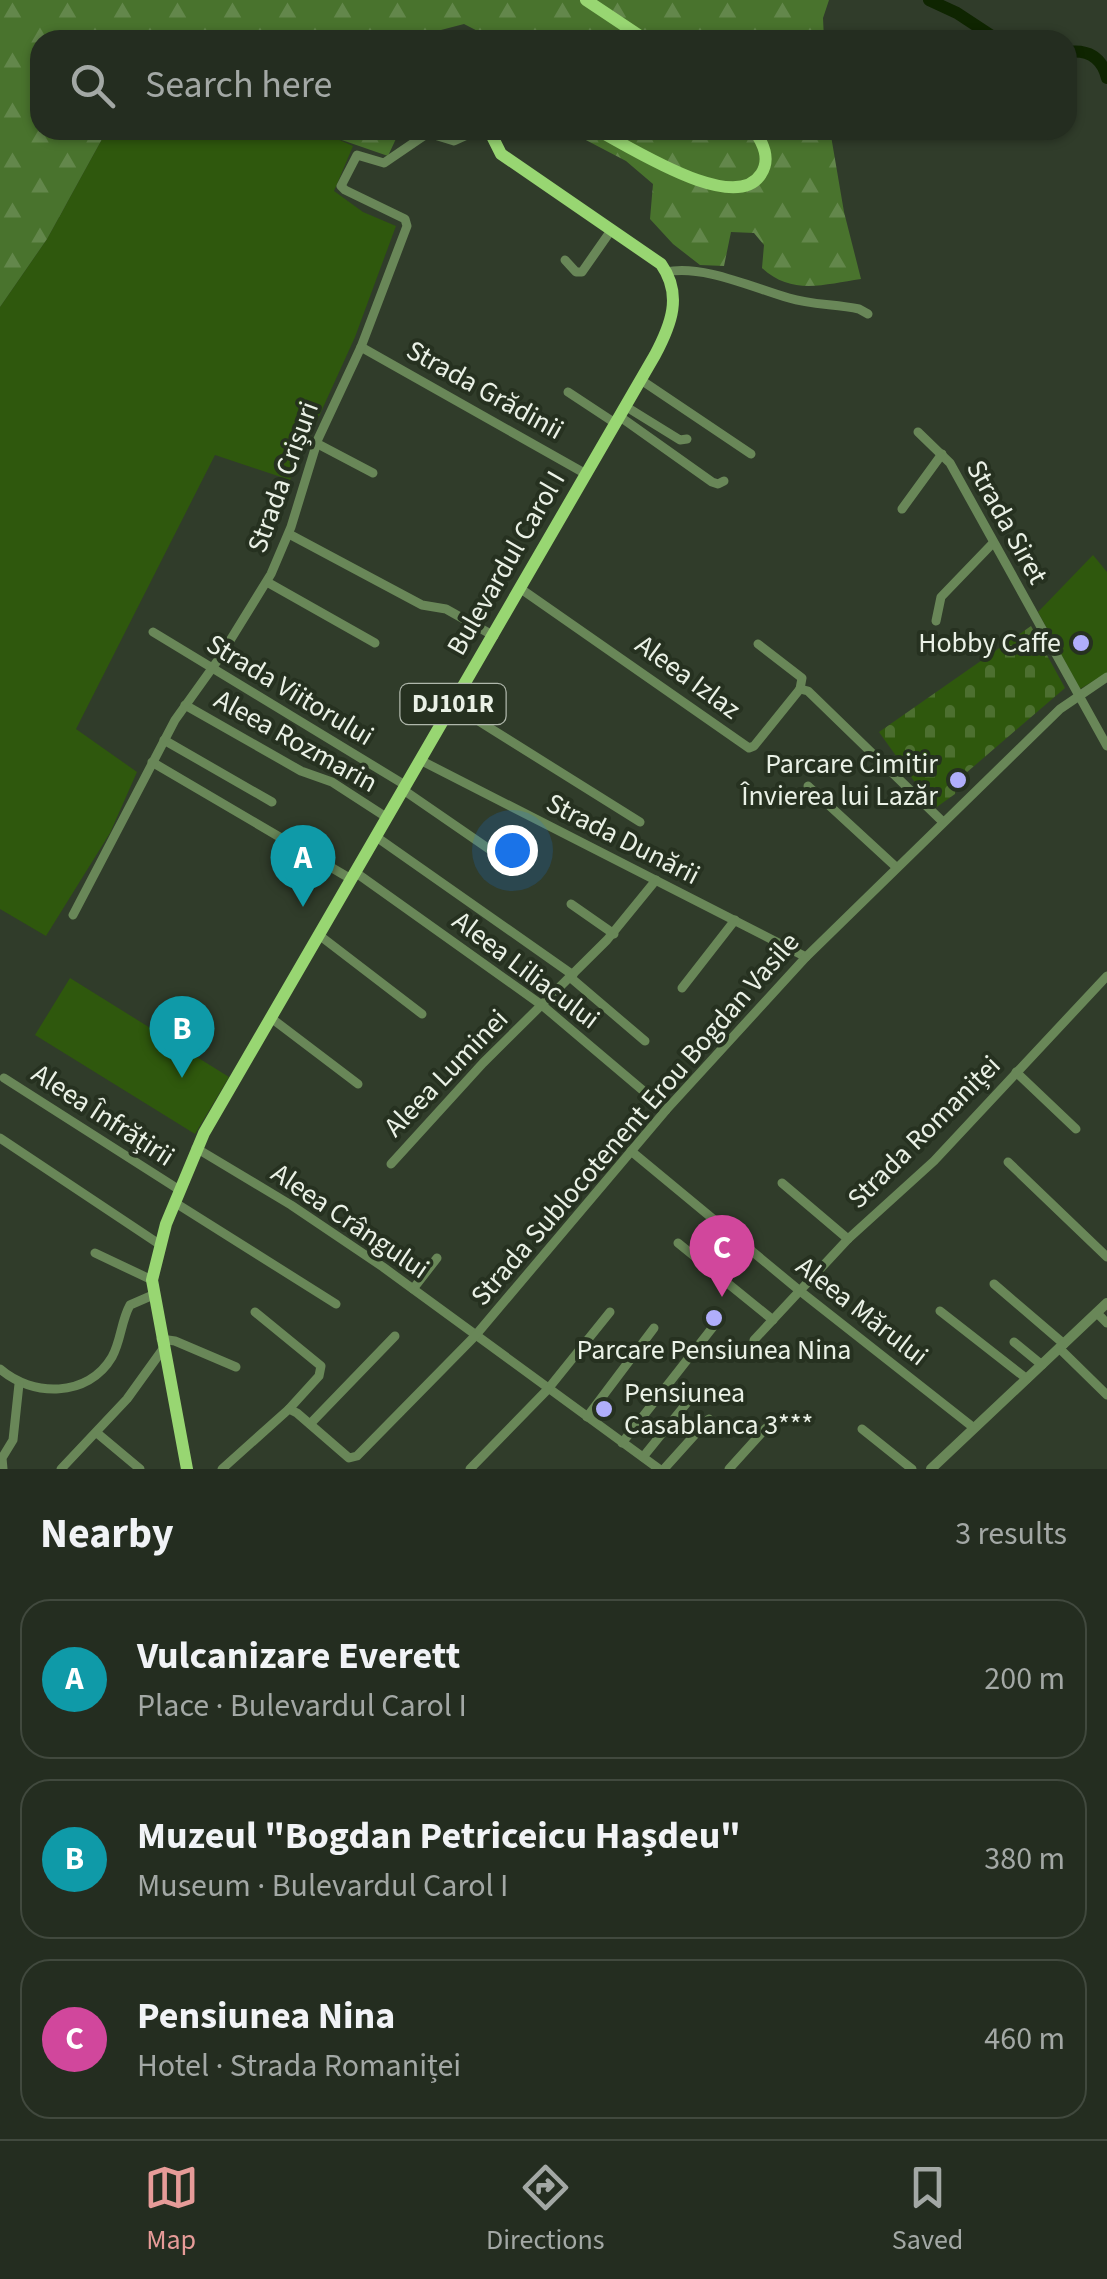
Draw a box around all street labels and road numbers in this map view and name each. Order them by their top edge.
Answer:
street label: Strada Grădinii [399,330,571,450]
street label: Strada Crișuri [237,396,329,558]
street label: Strada Siret [956,453,1058,592]
street label: Bulevardul Carol I [437,463,575,663]
street label: Strada Viitorului [199,624,381,756]
street label: Aleea Izlaz [627,625,749,729]
street label: Aleea Rozmarin [207,680,385,802]
road number: DJ101R [400,684,506,724]
street label: Strada Dunării [539,783,707,895]
street label: Aleea Liliacului [444,901,608,1039]
street label: Strada Sublocotenent Erou Bogdan Vasile [461,924,809,1314]
street label: Aleea Luminei [375,1000,517,1146]
street label: Strada Romaniței [838,1046,1010,1218]
street label: Aleea Înfrățirii [24,1054,182,1176]
street label: Aleea Crângului [263,1153,437,1289]
street label: Aleea Mărului [787,1247,937,1375]

